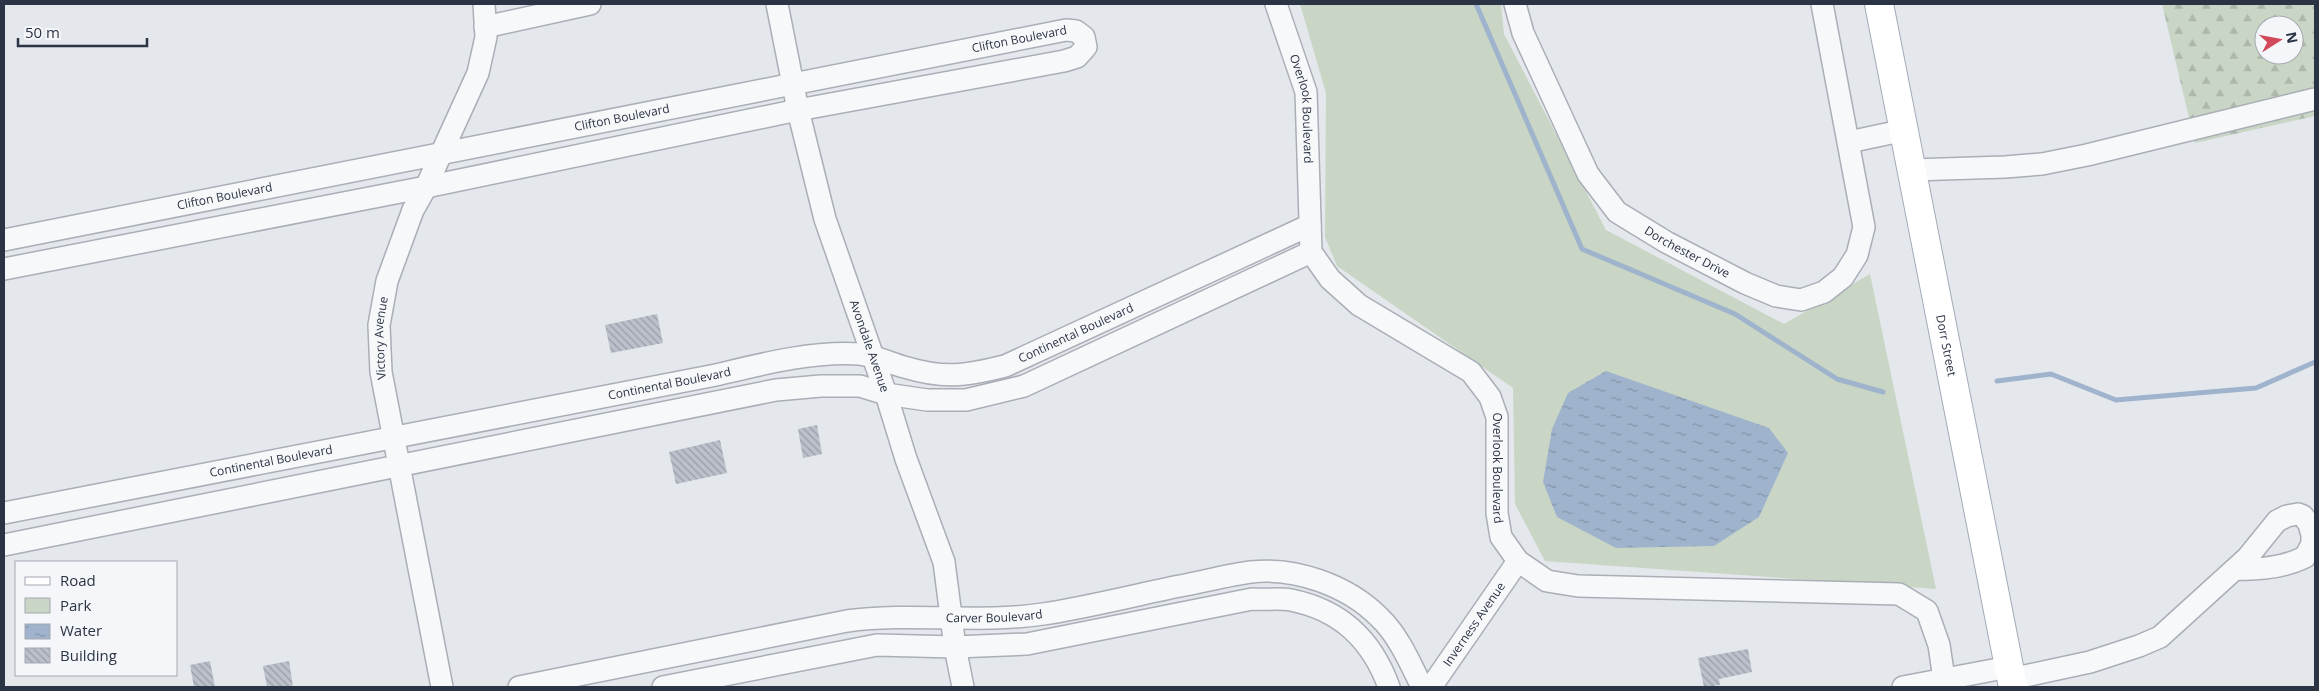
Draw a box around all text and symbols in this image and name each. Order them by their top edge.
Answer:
scale bar [18,15,146,47]
north arrow [2254,15,2304,65]
street label: Clifton Boulevard [970,21,1068,56]
text: 50 m [25,22,60,42]
text: N [2282,30,2303,45]
street label: Overlook Boulevard [1286,52,1317,164]
street label: Clifton Boulevard [573,100,671,135]
street label: Clifton Boulevard [176,178,274,214]
street label: Dorchester Drive [1641,222,1733,282]
street label: Victory Avenue [370,295,392,381]
street label: Avondale Avenue [846,297,894,395]
street label: Continental Boulevard [1015,299,1136,367]
street label: Dorr Street [1932,313,1961,378]
street label: Continental Boulevard [607,363,733,404]
street label: Overlook Boulevard [1489,412,1508,525]
street label: Continental Boulevard [208,441,334,481]
legend [15,561,178,676]
text: Road [60,570,96,590]
street label: Inverness Avenue [1439,578,1509,670]
text: Park [60,595,91,615]
street label: Carver Boulevard [946,605,1044,626]
text: Water [60,620,102,640]
text: Building [60,645,117,665]

